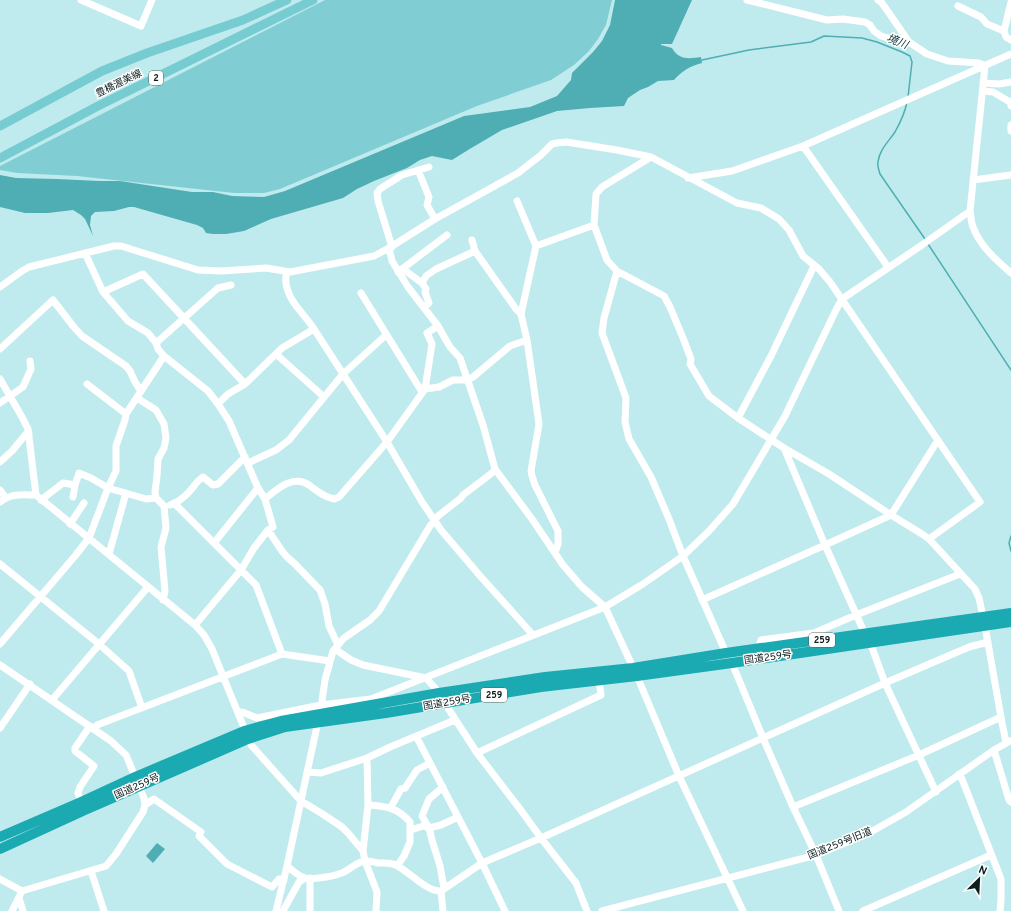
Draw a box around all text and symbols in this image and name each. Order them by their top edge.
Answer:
water label: 境川 [884,32,911,53]
street label: 豊橋渥美線 [94,67,144,101]
road number: 2 [149,71,163,85]
road number: 259 [809,633,835,647]
street label: 国道259号 [743,648,793,668]
road number: 259 [481,688,507,702]
street label: 国道259号 [422,692,472,714]
street label: 国道259号 [112,771,162,803]
street label: 国道259号旧道 [806,825,874,863]
north arrow [959,859,999,899]
text: N [976,863,989,879]

